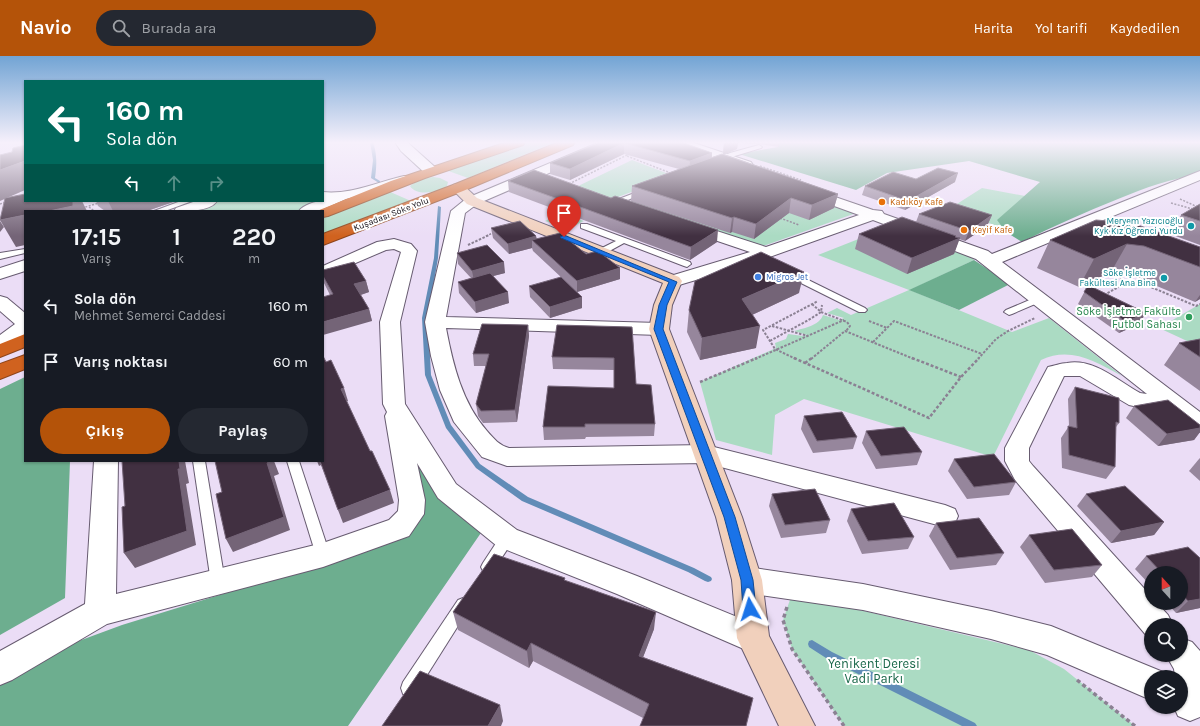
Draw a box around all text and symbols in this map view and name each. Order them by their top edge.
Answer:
search box [96,10,376,46]
text: Navio [20,17,72,39]
icon: search [110,17,132,39]
text: Burada ara [142,19,216,37]
text: Harita [974,20,1013,37]
text: Yol tarifi [1035,20,1088,37]
text: Kaydedilen [1110,20,1180,37]
text: 160 m [106,94,184,127]
icon: left [40,96,92,148]
text: Sola dön [106,128,177,150]
icon: left [121,172,143,194]
icon: ahead [163,172,185,194]
icon: right [205,172,227,194]
street label: Kuşadası Söke Yolu [352,195,430,234]
pin [547,196,581,237]
marker: Kadıköy Kafe [877,197,887,207]
place label: Kadıköy Kafe [890,197,943,207]
icon: arrive [553,202,575,224]
place label: Meryem Yazıcıoğlu Kyk Kız Öğrenci Yurdu [1094,216,1183,236]
marker: Meryem Yazıcıoğlu Kyk Kız Öğrenci Yurdu [1186,221,1196,231]
text: 17:15 [72,223,121,251]
text: 1 [172,223,181,251]
text: 220 [232,223,276,251]
marker: Keyif Kafe [959,225,969,235]
place label: Keyif Kafe [972,225,1013,235]
text: Varış [82,251,111,266]
text: dk [169,251,184,266]
text: m [248,251,260,266]
place label: Söke İşletme Fakültesi Ana Bina [1080,267,1156,288]
marker: Migros Jet [753,272,763,282]
place label: Migros Jet [766,272,809,282]
marker: Söke İşletme Fakültesi Ana Bina [1159,273,1169,283]
text: Sola dön [74,290,136,308]
icon: left [40,295,62,317]
text: 160 m [268,297,308,315]
place label: Söke İşletme Fakülte Futbol Sahası [1076,304,1181,331]
text: Mehmet Semerci Caddesi [74,308,226,323]
marker: Söke İşletme Fakülte Futbol Sahası [1184,312,1194,322]
icon: arrive [40,351,62,373]
text: Varış noktası [74,353,168,371]
text: 60 m [273,353,308,371]
button: Çıkış [40,408,170,454]
button: Paylaş [178,408,308,454]
north arrow [1144,566,1188,610]
map controls [1144,566,1188,714]
position arrow [729,588,771,630]
button: search [1144,618,1188,662]
park label: Yenikent Deresi Vadi Parkı [828,656,920,686]
button: layers [1144,670,1188,714]

